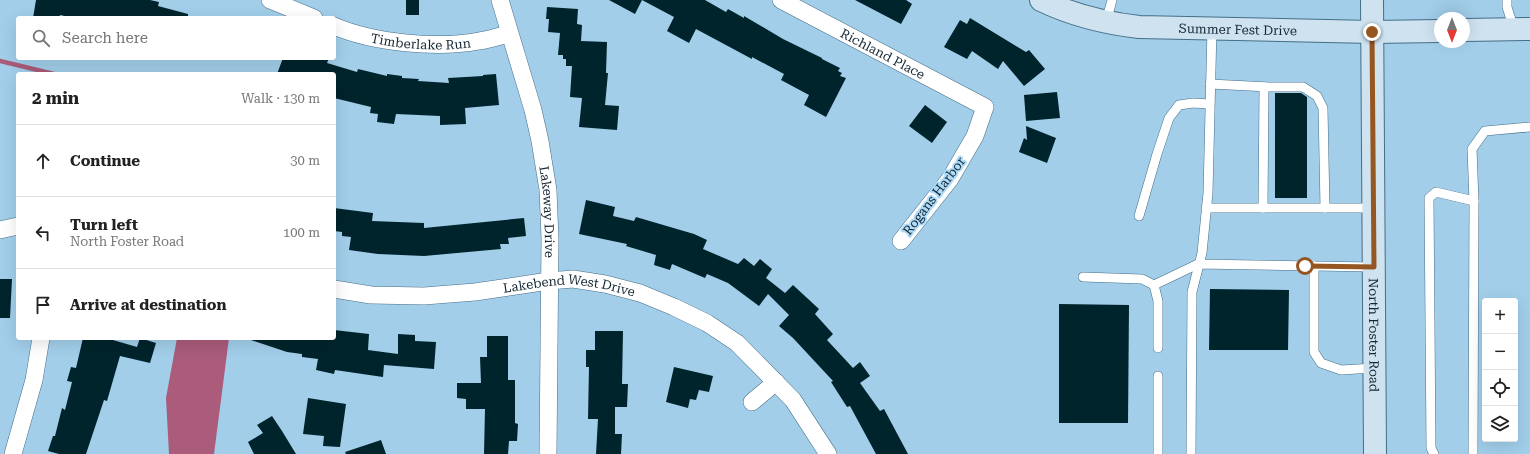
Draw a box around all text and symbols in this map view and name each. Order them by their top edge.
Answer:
north arrow [1434,12,1470,48]
search box [16,16,336,60]
street label: Summer Fest Drive [1178,20,1297,38]
route end [1363,23,1381,41]
street label: Richland Place [838,25,928,82]
icon: search [30,27,52,49]
text: Search here [62,29,148,47]
street label: Timberlake Run [370,30,472,52]
text: 2 min [32,88,79,108]
text: Walk · 130 m [241,91,320,106]
icon: ahead [32,150,54,172]
text: Continue [70,152,140,170]
text: 30 m [290,153,320,168]
street label: Rogans Harbor [900,154,969,238]
street label: Lakeway Drive [537,165,558,258]
text: Turn left [70,216,138,234]
icon: left [32,222,54,244]
text: 100 m [283,225,320,240]
text: North Foster Road [70,234,184,249]
route start [1296,257,1314,275]
street label: Lakebend West Drive [502,271,637,299]
street label: North Foster Road [1366,278,1382,393]
icon: arrive [32,294,54,316]
text: Arrive at destination [70,296,226,314]
map controls [1482,298,1518,442]
button: + [1482,298,1518,334]
button: − [1482,334,1518,370]
button: locate [1482,370,1518,406]
button: layers [1482,406,1518,442]

